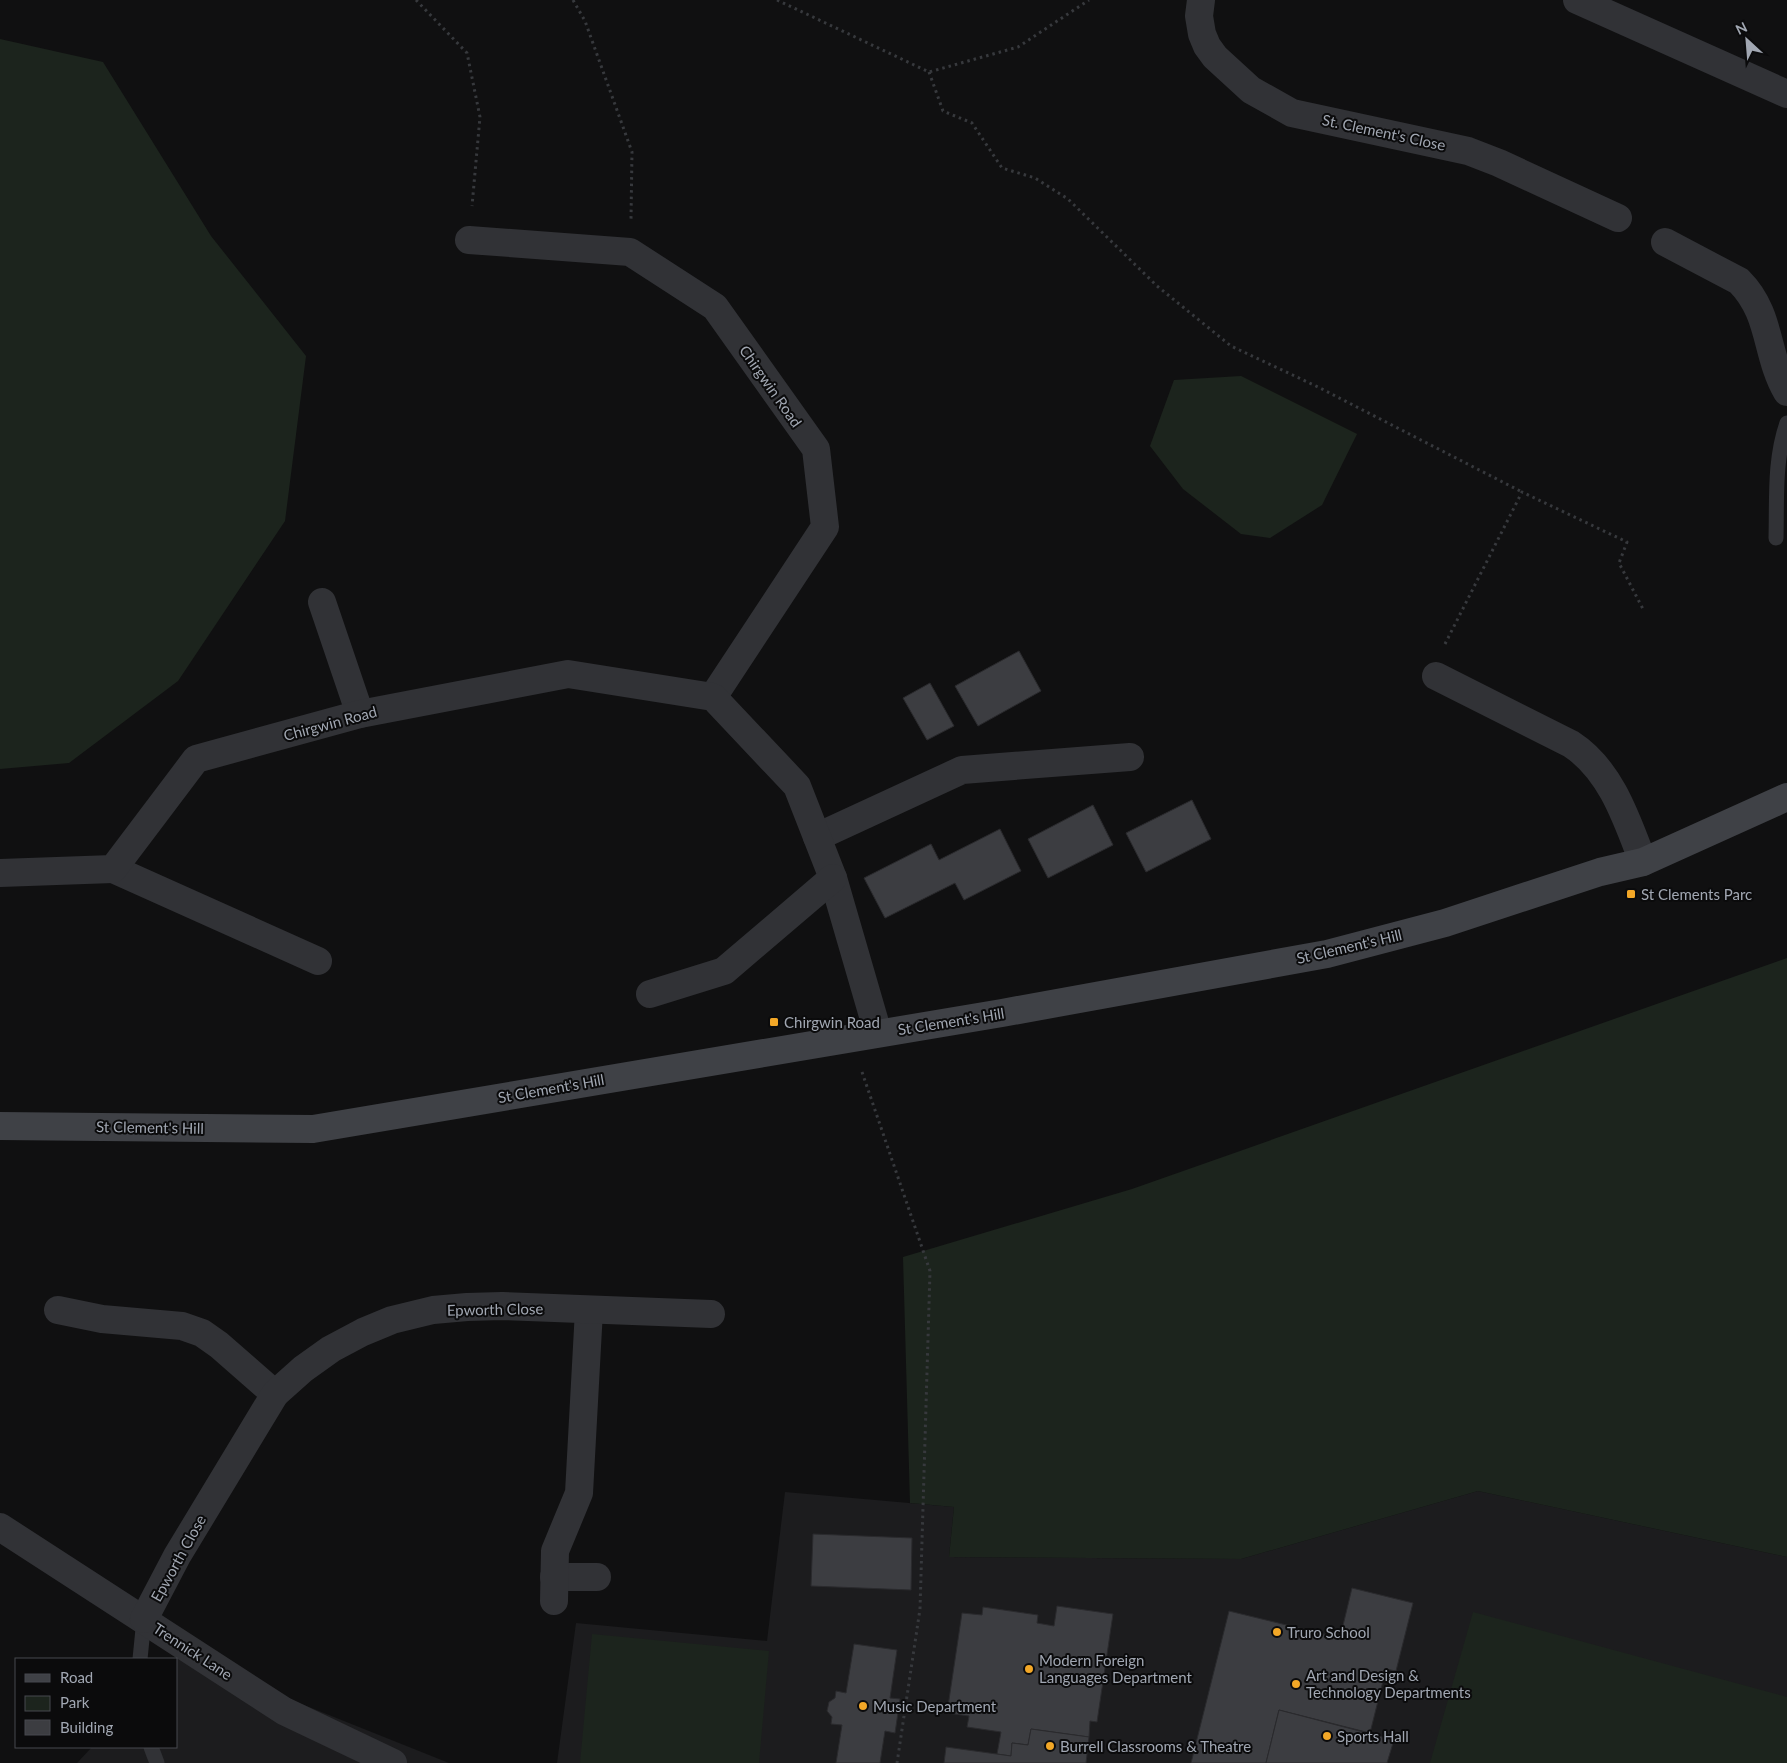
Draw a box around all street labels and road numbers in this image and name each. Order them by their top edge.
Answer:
street label: St. Clement's Close [1321,110,1447,154]
street label: Chirgwin Road [736,342,806,430]
street label: Chirgwin Road [281,702,379,744]
street label: St Clement's Hill [1295,925,1403,967]
street label: St Clement's Hill [896,1004,1006,1038]
street label: St Clement's Hill [496,1070,606,1106]
street label: St Clement's Hill [96,1117,204,1137]
street label: Epworth Close [447,1299,543,1319]
street label: Epworth Close [147,1511,209,1605]
street label: Trennick Lane [150,1619,236,1683]

